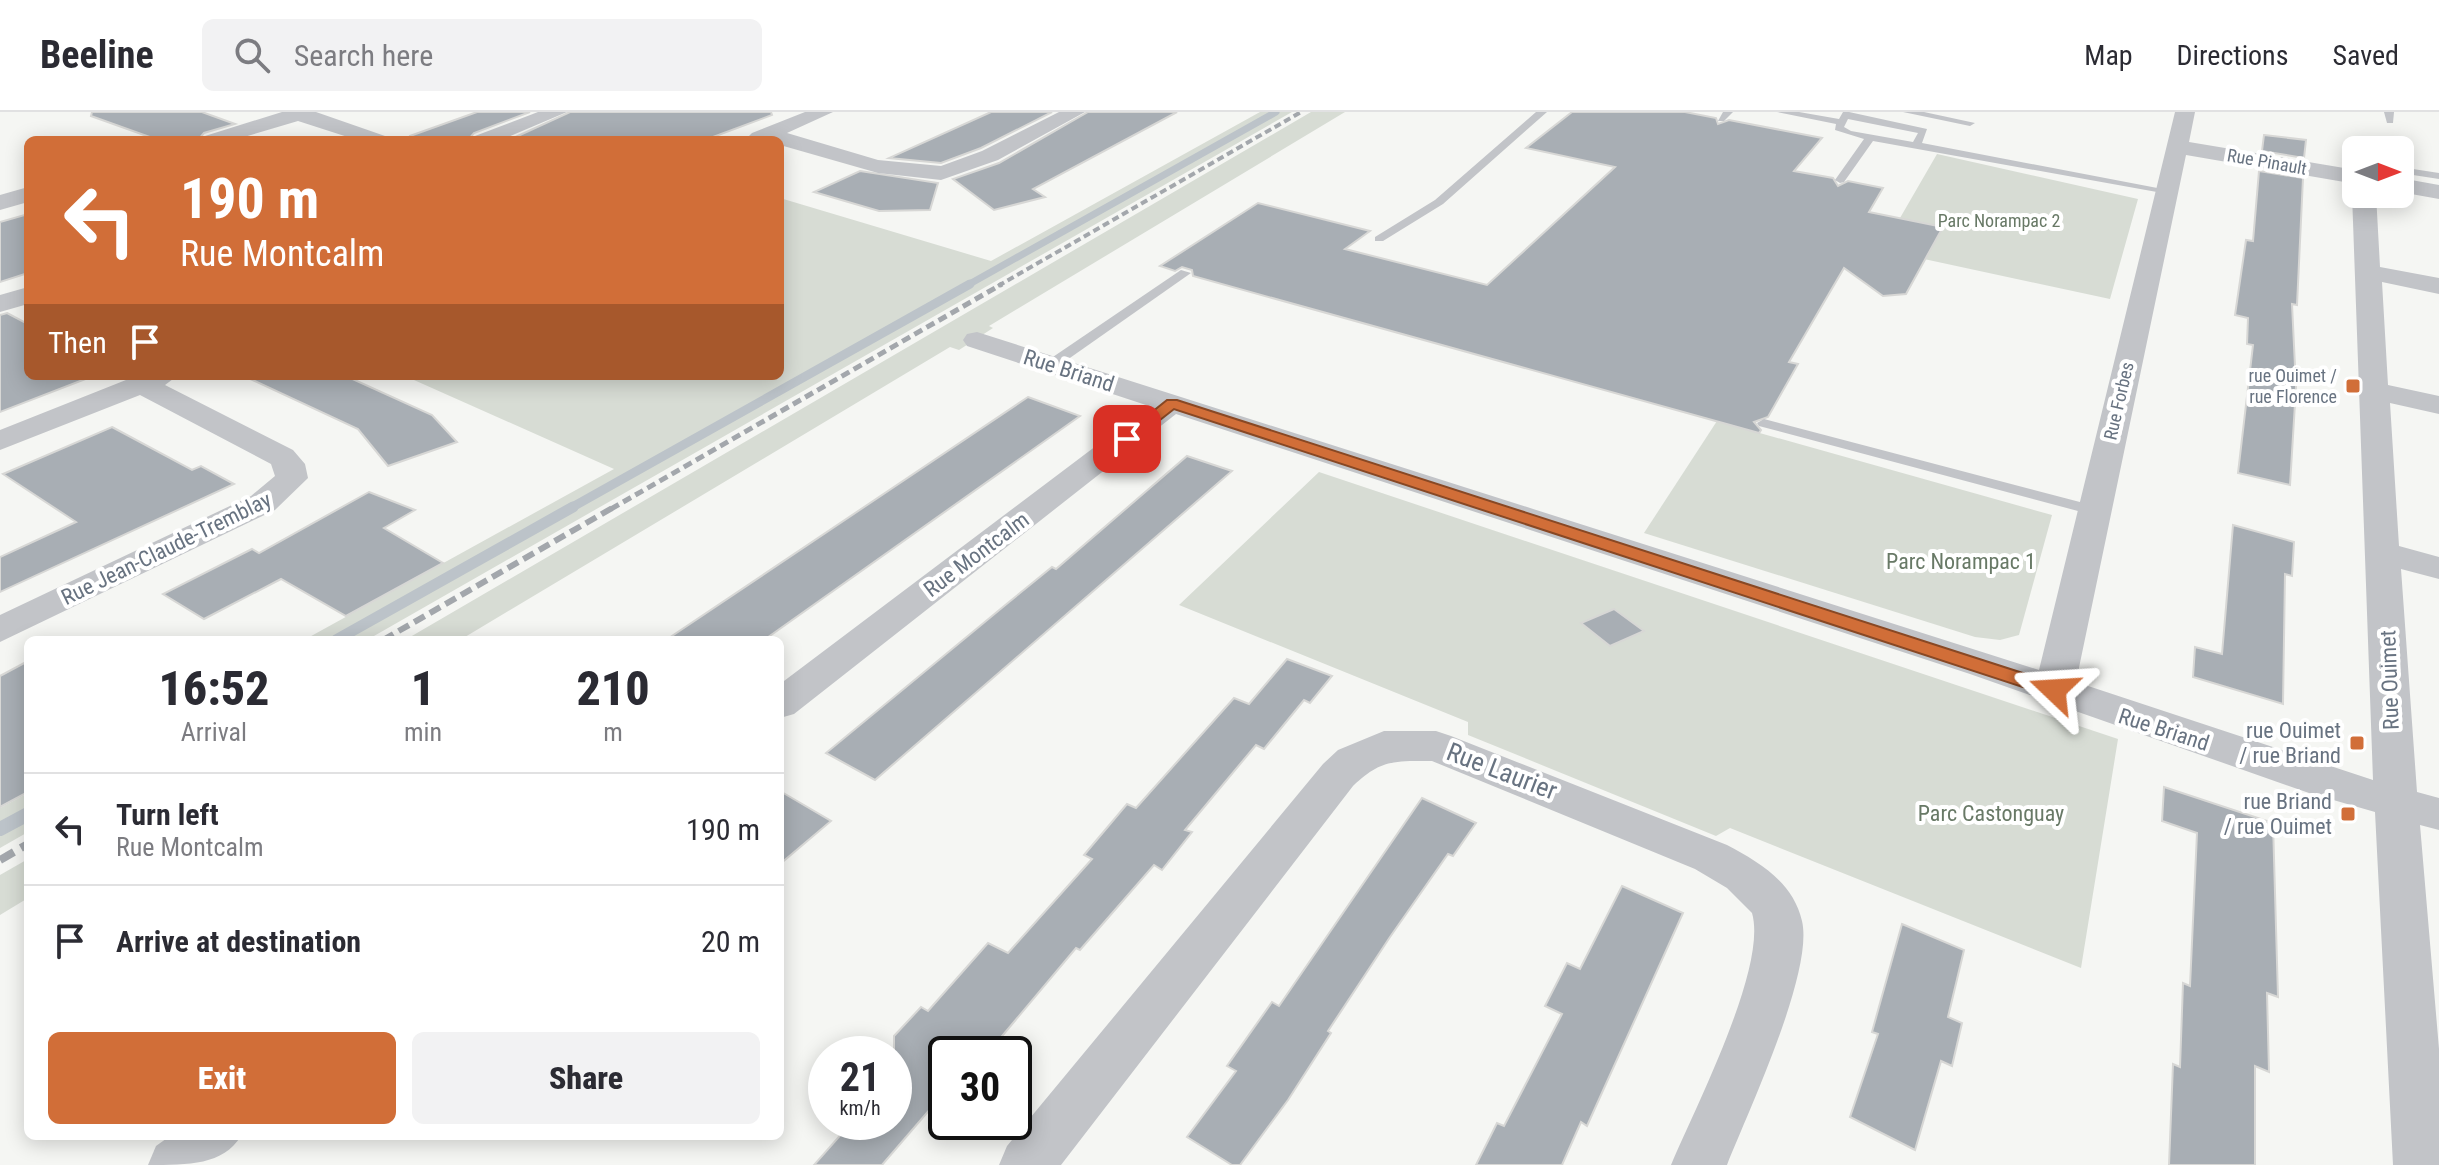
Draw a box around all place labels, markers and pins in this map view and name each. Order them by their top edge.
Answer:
place label: rue Ouimet / rue Florence [2248,365,2337,407]
marker: rue Ouimet / rue Florence [2344,377,2362,395]
pin [1093,405,1161,473]
place label: rue Ouimet / rue Briand [2239,718,2341,768]
marker: rue Ouimet / rue Briand [2348,734,2366,752]
place label: rue Briand / rue Ouimet [2224,789,2332,839]
marker: rue Briand / rue Ouimet [2339,805,2357,823]

